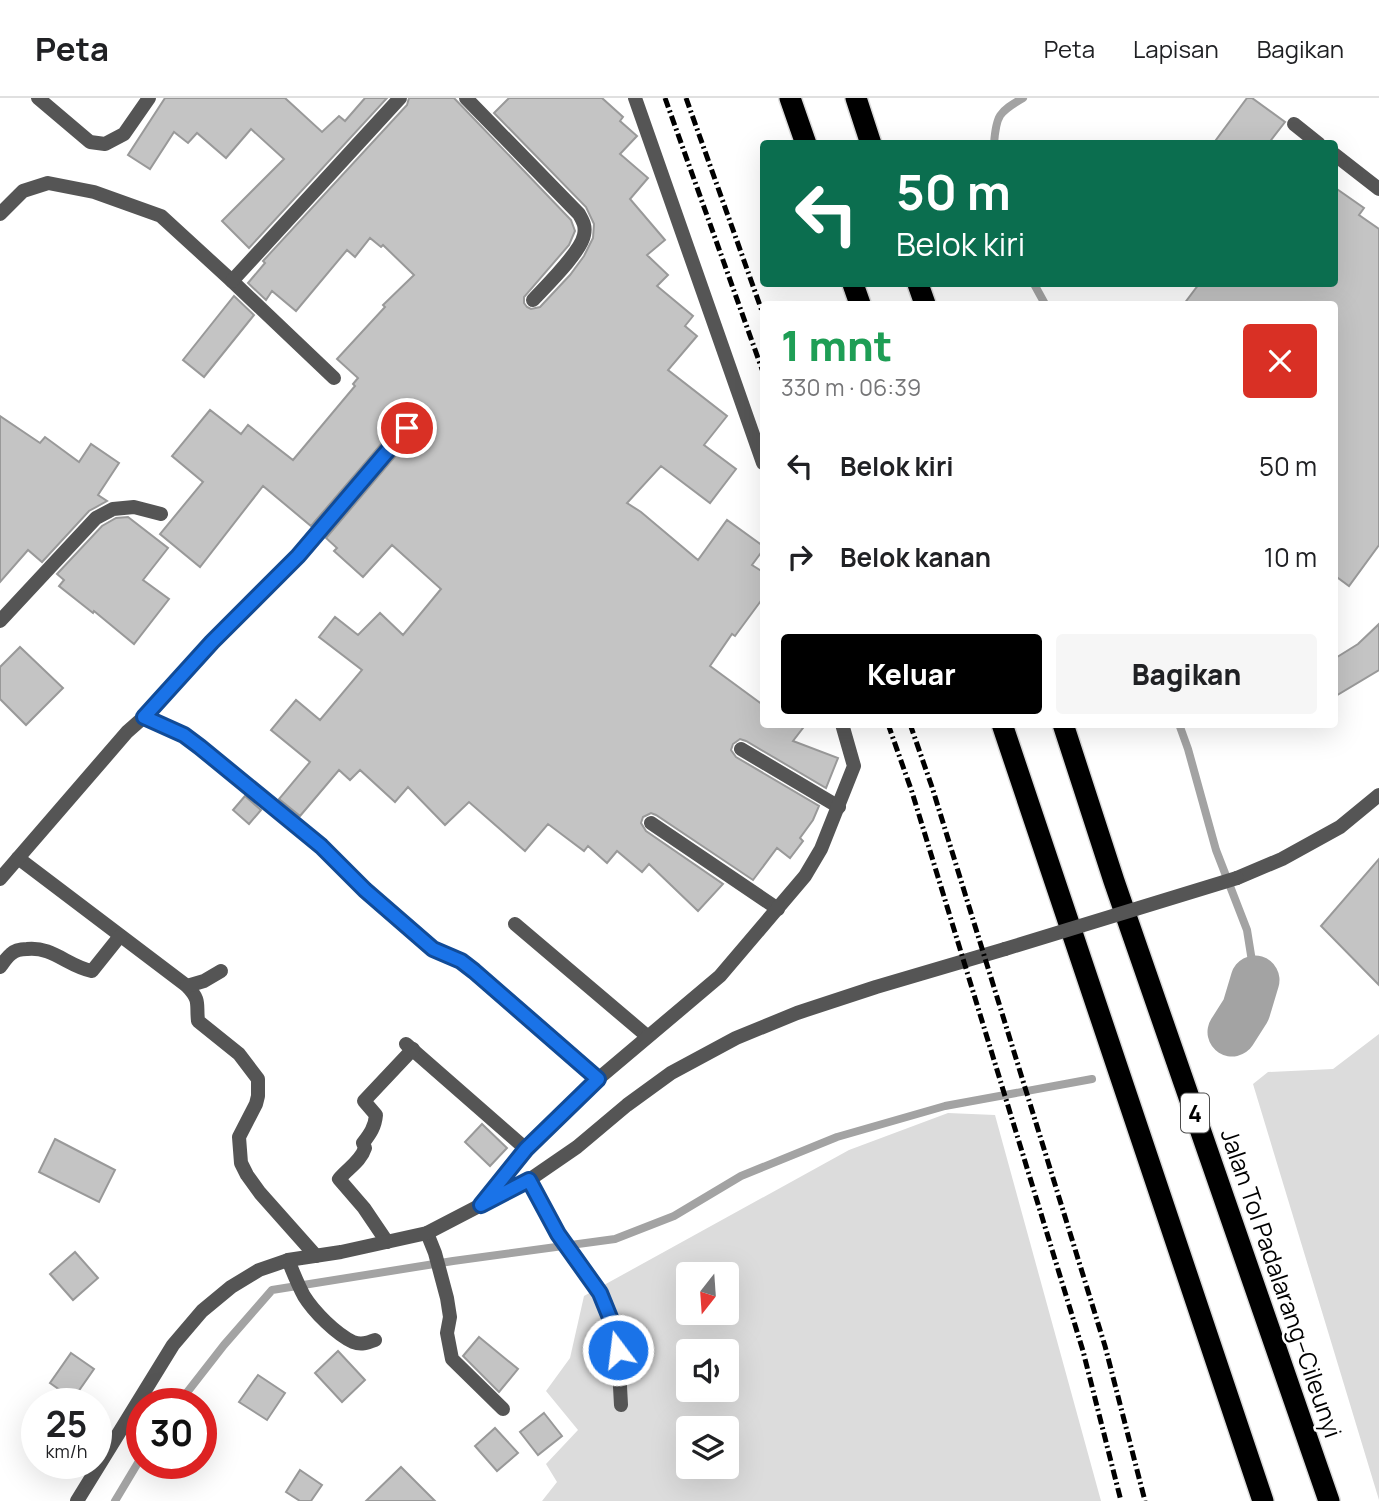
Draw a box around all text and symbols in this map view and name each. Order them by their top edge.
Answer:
text: Peta [35,26,109,71]
text: Peta [1044,32,1095,65]
text: Lapisan [1133,32,1219,65]
text: Bagikan [1257,32,1344,65]
text: 50 m [896,158,1011,225]
icon: left [781,168,872,259]
text: Belok kiri [896,222,1025,266]
text: 1 mnt [781,316,892,374]
button: close [1243,324,1317,398]
text: 330 m · 06:39 [781,371,921,403]
pin [377,398,437,458]
icon: arrive [388,409,426,447]
icon: left [781,447,819,485]
text: Belok kiri [840,448,954,484]
text: 50 m [1259,448,1317,484]
icon: right [781,538,819,576]
text: Belok kanan [840,539,991,575]
text: 10 m [1264,539,1317,575]
button: Keluar [781,634,1042,714]
button: Bagikan [1056,634,1317,714]
road number: 4 [1181,1094,1209,1132]
street label: Jalan Tol Padalarang–Cileunyi [1214,1124,1350,1442]
north arrow [676,1262,738,1325]
map controls [676,1262,739,1479]
position arrow [581,1313,655,1387]
button: sound [676,1339,739,1402]
speed limit sign: 30 [126,1388,217,1479]
text: 25 [46,1400,87,1448]
button: layers [676,1416,739,1479]
text: km/h [46,1439,87,1463]

